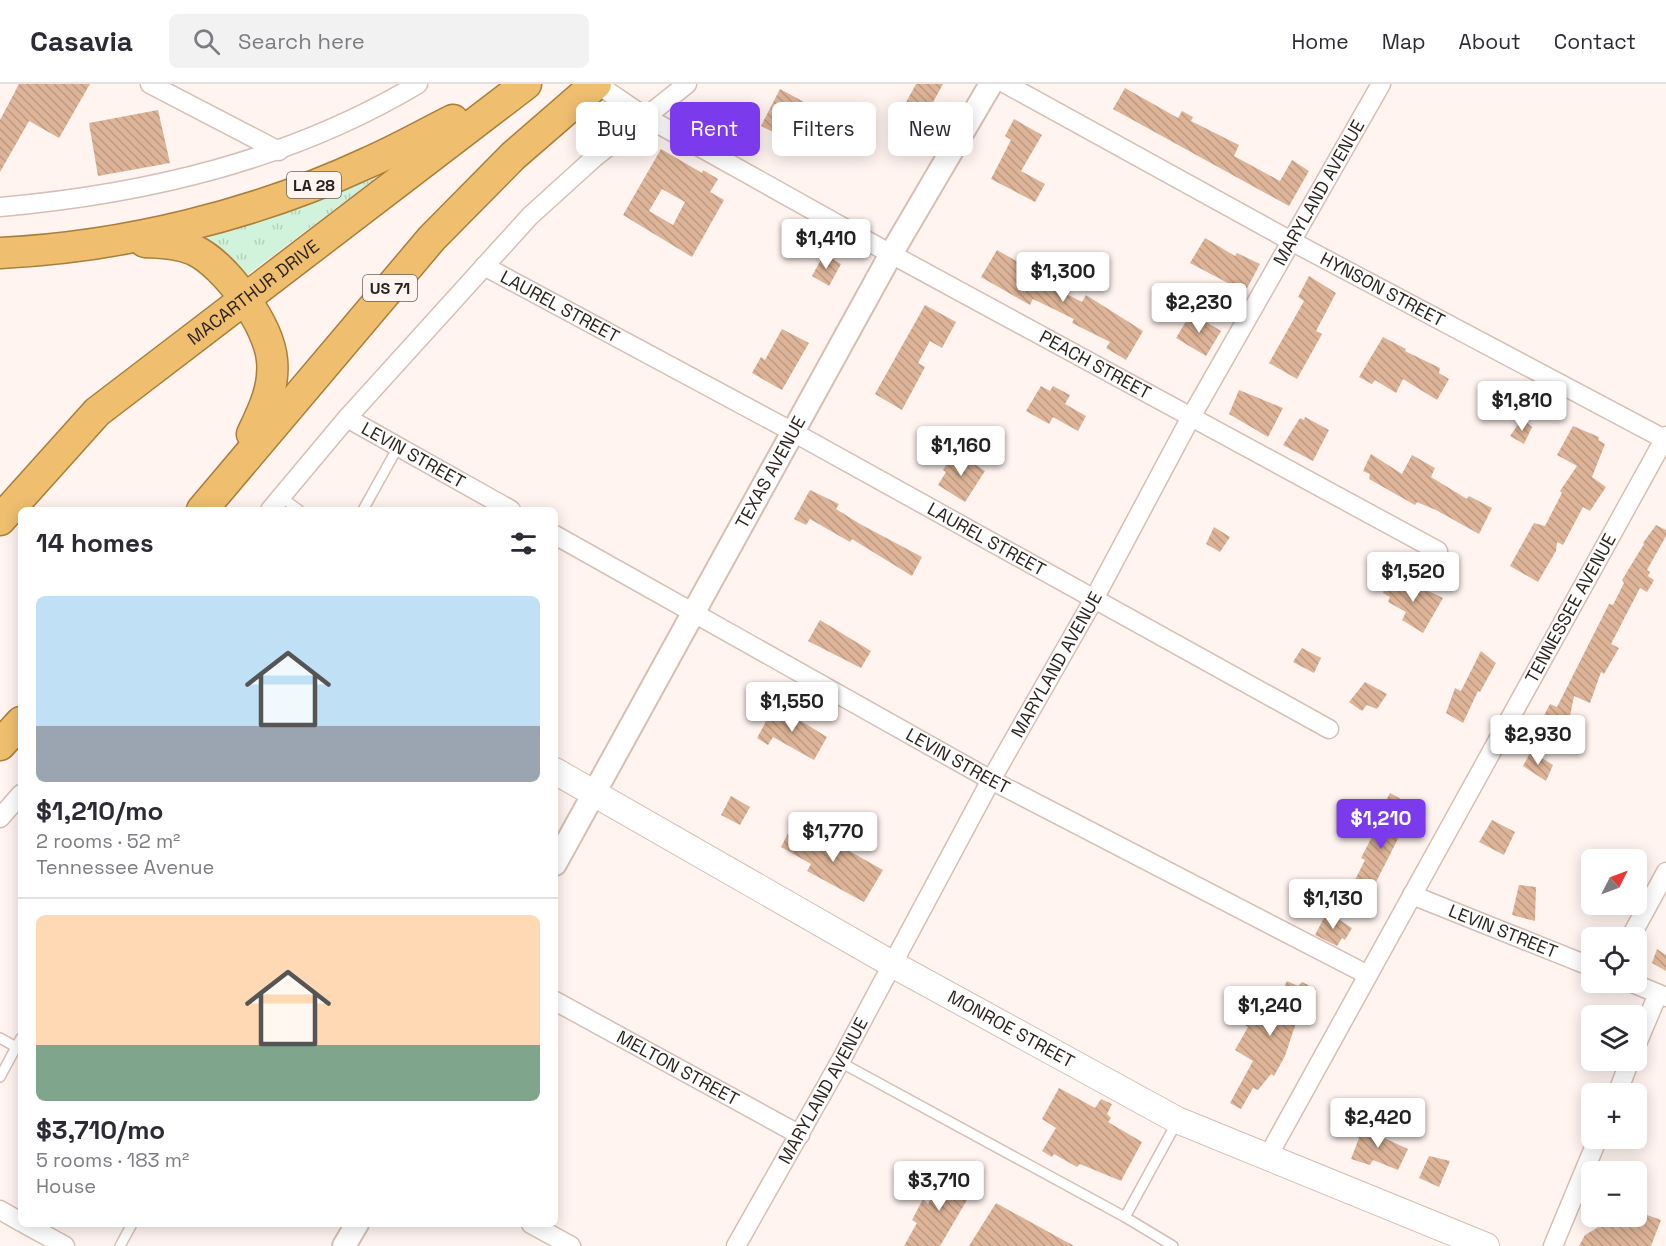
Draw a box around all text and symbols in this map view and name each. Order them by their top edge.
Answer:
search box [169,14,589,68]
text: Casavia [30,23,133,59]
icon: search [190,25,223,58]
text: Search here [238,27,365,55]
text: Home [1291,28,1349,55]
text: Map [1382,28,1426,55]
text: About [1459,28,1521,55]
text: Contact [1554,28,1636,55]
chip: Buy [576,102,658,156]
chip: Rent [670,102,760,156]
chip: Filters [772,102,876,156]
chip: New [888,102,973,156]
street label: MARYLAND AVENUE [1268,115,1369,269]
road number: LA 28 [287,172,341,198]
pin: $1,410 [777,219,875,270]
text: $1,410 [796,225,857,251]
street label: MACARTHUR DRIVE [182,234,324,350]
street label: HYNSON STREET [1317,247,1449,332]
pin: $1,300 [1014,252,1112,303]
text: $1,300 [1030,258,1096,284]
street label: LAUREL STREET [497,265,624,348]
road number: US 71 [363,275,417,301]
pin: $2,230 [1150,283,1248,334]
text: $2,230 [1166,289,1232,315]
street label: PEACH STREET [1036,325,1155,404]
pin: $1,810 [1473,381,1571,432]
text: $1,810 [1491,387,1553,413]
street label: TEXAS AVENUE [730,412,810,532]
street label: LEVIN STREET [358,416,470,493]
pin: $1,160 [912,426,1010,477]
text: $1,160 [931,432,991,458]
street label: LAUREL STREET [924,497,1050,581]
text: 14 homes [36,526,154,560]
icon: filters [507,527,540,560]
street label: TENNESSEE AVENUE [1520,529,1621,687]
pin: $1,520 [1364,552,1462,603]
text: $1,520 [1381,558,1445,584]
street label: MARYLAND AVENUE [1006,587,1107,741]
icon: home [234,635,342,743]
pin: $1,550 [743,682,841,733]
text: $1,550 [760,688,824,714]
pin: $2,930 [1489,715,1587,766]
text: $2,930 [1504,721,1572,747]
street label: LEVIN STREET [902,723,1014,799]
text: $1,210/mo [36,794,163,828]
pin: $1,210 [1332,799,1430,850]
text: $1,210 [1351,805,1411,831]
pin: $1,770 [784,812,882,863]
text: $1,770 [802,818,864,844]
text: 2 rooms · 52 m² [36,828,180,854]
north arrow [1581,849,1647,915]
map controls [1581,849,1647,1227]
text: Tennessee Avenue [36,854,214,880]
pin: $1,130 [1284,879,1382,930]
text: $1,130 [1303,885,1363,911]
street label: LEVIN STREET [1445,899,1561,963]
button: locate [1581,927,1647,993]
icon: home [234,954,342,1062]
street label: MONROE STREET [944,985,1079,1073]
pin: $1,240 [1221,986,1319,1037]
text: $1,240 [1238,992,1302,1018]
button: layers [1581,1005,1647,1071]
street label: MARYLAND AVENUE [773,1013,873,1168]
street label: MELTON STREET [613,1025,744,1111]
button: + [1581,1083,1647,1149]
pin: $2,420 [1329,1098,1427,1149]
text: $2,420 [1344,1104,1412,1130]
text: $3,710/mo [36,1113,165,1147]
text: 5 rooms · 183 m² [36,1147,189,1173]
pin: $3,710 [890,1161,988,1212]
button: − [1581,1161,1647,1227]
text: $3,710 [908,1167,970,1193]
text: House [36,1173,96,1199]

